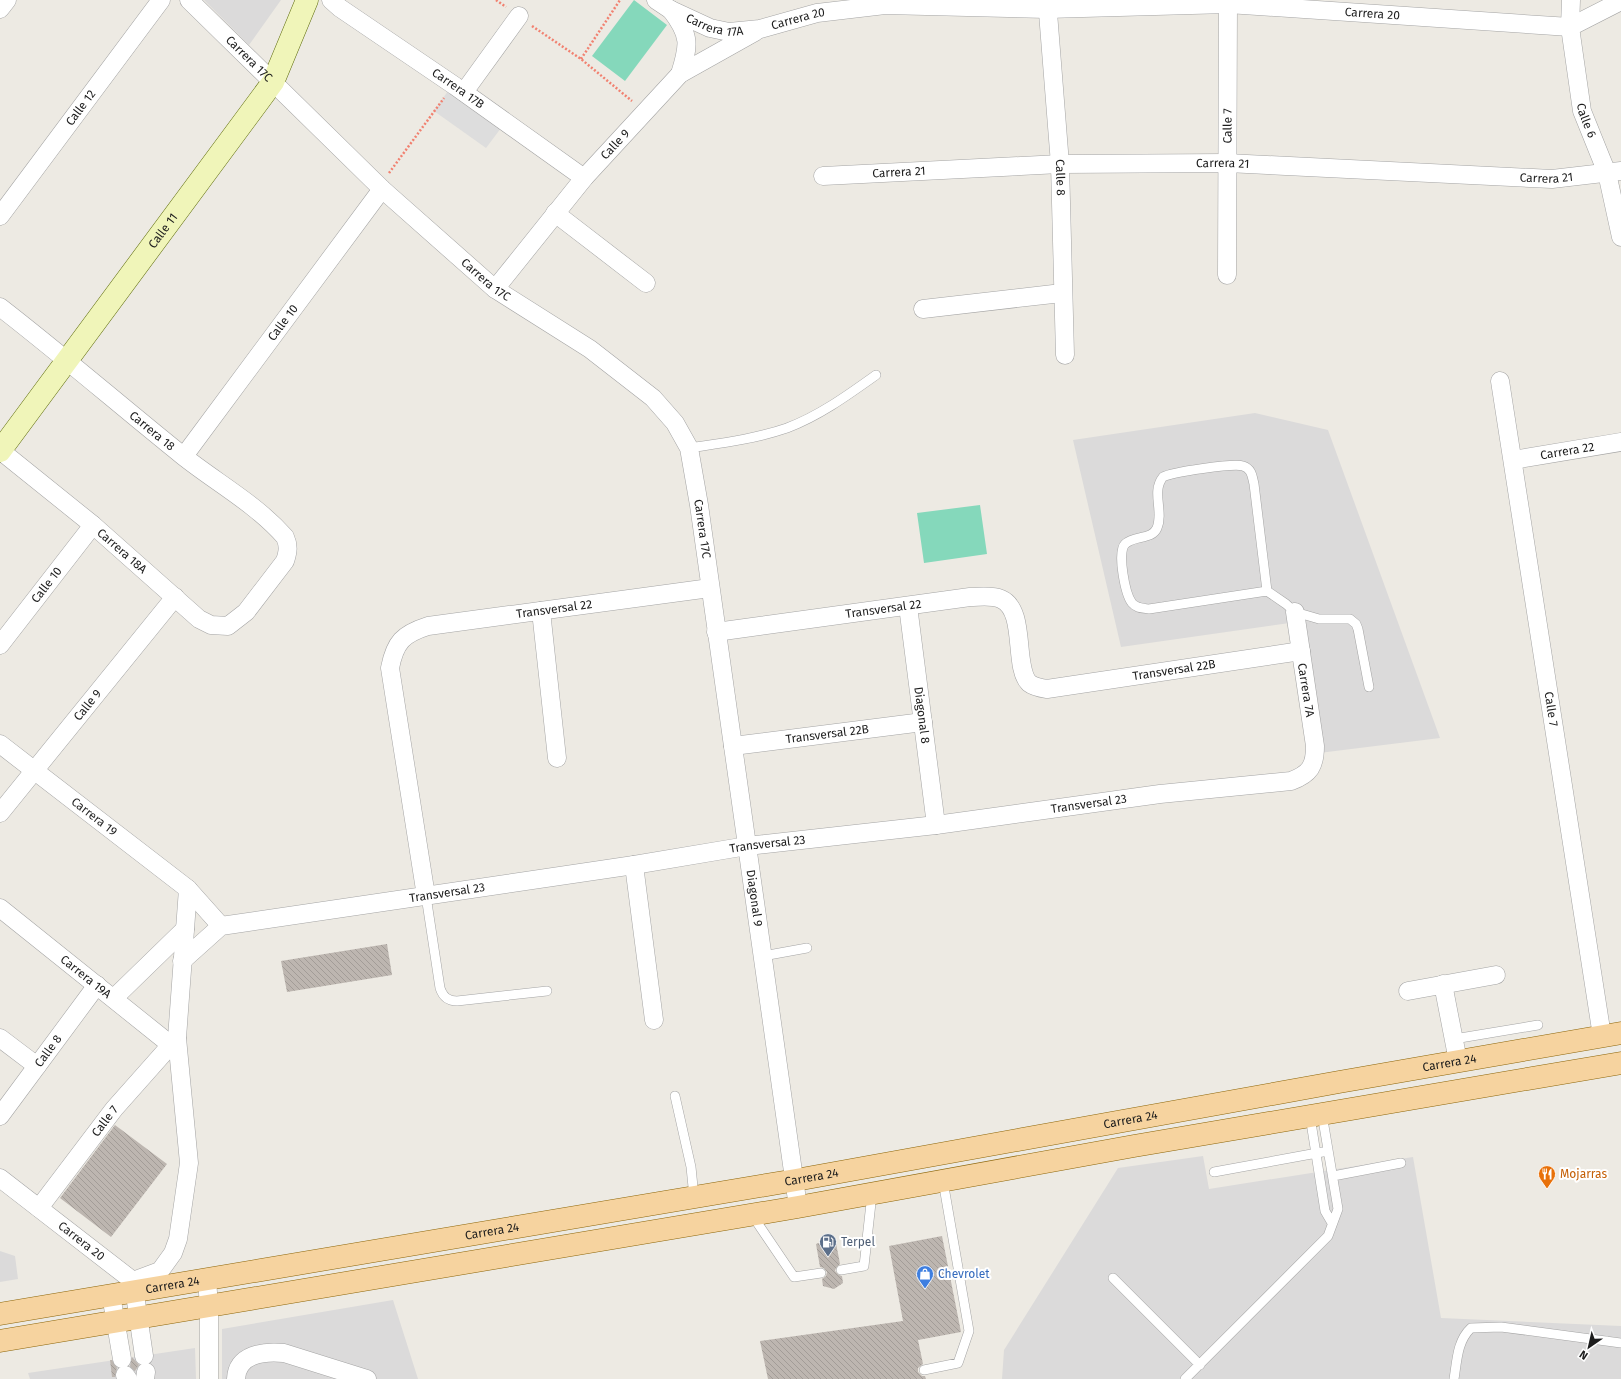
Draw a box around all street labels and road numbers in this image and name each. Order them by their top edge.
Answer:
street label: Carrera 20 [770,5,826,33]
street label: Carrera 20 [1344,5,1401,23]
street label: Carrera 17A [684,11,744,39]
street label: Carrera 17C [223,33,275,85]
street label: Carrera 17B [429,66,487,112]
street label: Calle 12 [63,87,99,128]
street label: Calle 6 [1574,102,1599,140]
street label: Calle 7 [1220,108,1235,144]
street label: Calle 9 [598,126,632,162]
street label: Carrera 21 [1196,156,1250,171]
street label: Calle 8 [1053,159,1068,196]
street label: Carrera 21 [872,164,926,180]
street label: Carrera 21 [1519,170,1574,186]
street label: Calle 11 [145,210,180,251]
street label: Carrera 17C [458,255,513,304]
street label: Calle 10 [265,302,301,344]
street label: Carrera 18 [127,408,178,454]
street label: Carrera 22 [1539,440,1595,462]
street label: Carrera 17C [691,498,713,560]
street label: Carrera 18A [94,526,150,576]
street label: Calle 10 [28,564,65,606]
street label: Transversal 22 [515,597,593,621]
street label: Transversal 22 [845,597,922,621]
street label: Transversal 22B [1132,657,1216,683]
street label: Carrera 7A [1295,662,1317,718]
street label: Diagonal 8 [911,686,933,745]
street label: Calle 9 [71,687,104,723]
street label: Calle 7 [1541,691,1561,727]
street label: Transversal 22B [785,722,870,746]
street label: Transversal 23 [1050,792,1128,816]
street label: Carrera 19 [69,795,120,839]
street label: Transversal 23 [728,833,806,856]
street label: Diagonal 9 [744,869,765,927]
street label: Transversal 23 [408,880,486,905]
street label: Carrera 19A [58,952,114,1001]
street label: Calle 8 [32,1032,65,1070]
street label: Carrera 24 [1421,1051,1478,1074]
street label: Calle 7 [89,1103,121,1139]
street label: Carrera 24 [1102,1108,1159,1131]
street label: Carrera 24 [784,1165,840,1189]
street label: Carrera 20 [55,1219,108,1264]
street label: Carrera 24 [464,1220,521,1243]
street label: Carrera 24 [145,1273,201,1296]

